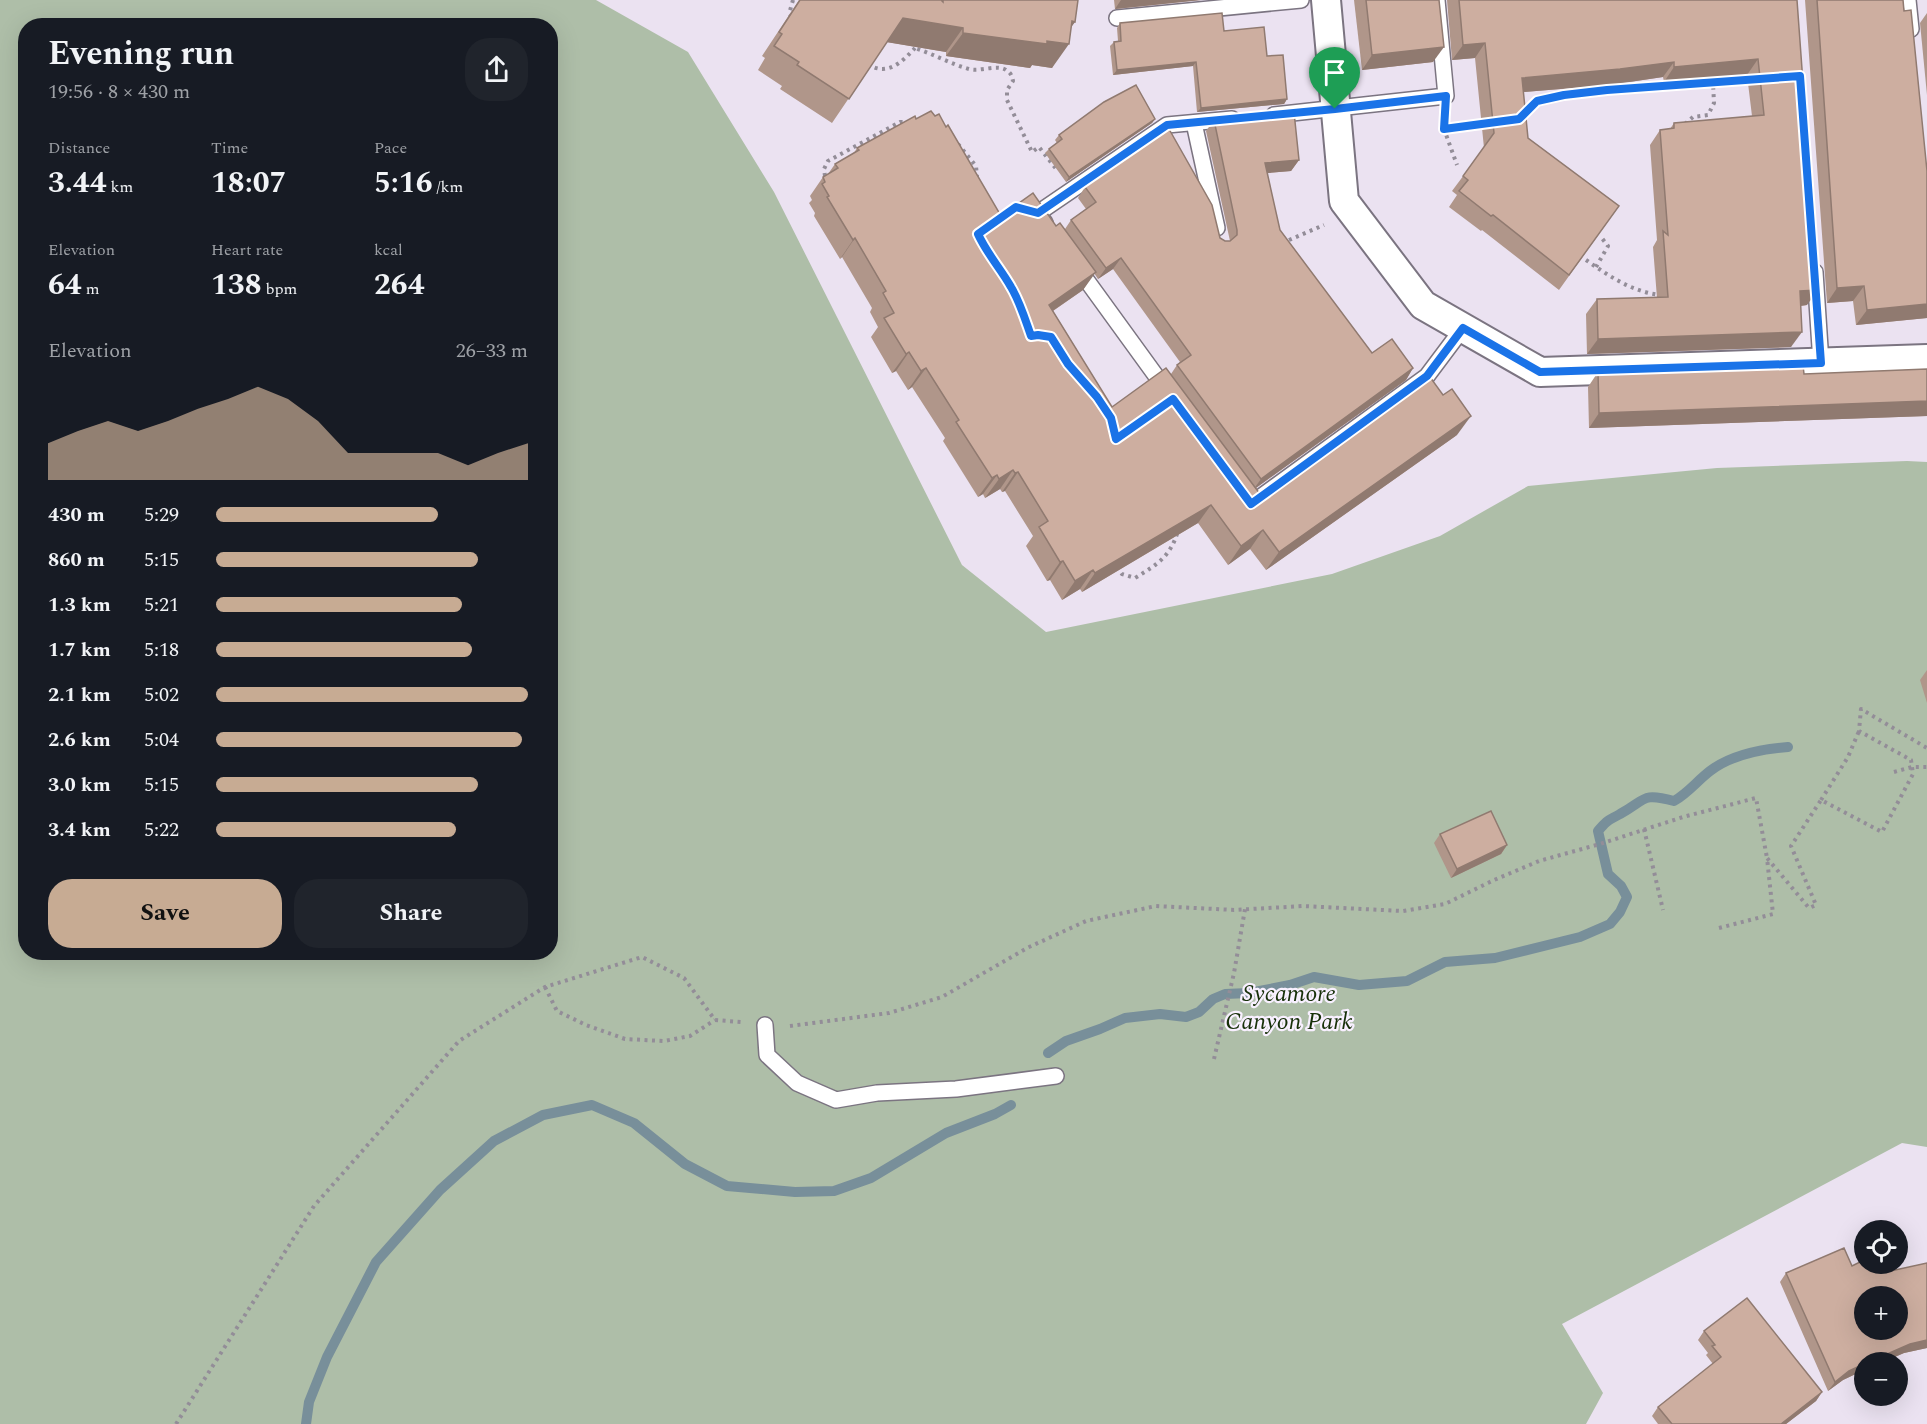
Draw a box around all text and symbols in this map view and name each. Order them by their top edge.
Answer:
text: Evening run [48,29,234,79]
button: share [465,38,528,101]
pin [1309,47,1360,109]
icon: arrive [1318,56,1351,89]
text: 19:56 · 8 × 430 m [48,77,190,107]
text: Distance [48,136,110,160]
text: Time [211,136,248,160]
text: Pace [374,136,407,160]
text: 3.44 [48,160,107,206]
text: 18:07 [211,160,286,206]
text: 5:16 [374,160,433,206]
text: km [107,175,133,199]
text: /km [433,175,463,199]
text: Elevation [48,238,115,262]
text: Heart rate [211,238,283,262]
text: kcal [374,238,403,262]
text: 64 [48,262,82,308]
text: 138 [211,262,262,308]
text: 264 [374,262,425,308]
text: m [82,277,99,301]
text: bpm [262,277,297,301]
text: Elevation [48,336,132,366]
text: 26–33 m [456,336,528,366]
text: 430 m [48,500,105,530]
text: 5:29 [144,500,179,530]
text: 860 m [48,545,105,575]
text: 5:15 [144,545,179,575]
text: 1.3 km [48,590,111,620]
text: 5:21 [144,590,179,620]
text: 1.7 km [48,635,111,665]
text: 5:18 [144,635,179,665]
text: 2.1 km [48,680,111,710]
text: 5:02 [144,680,179,710]
text: 2.6 km [48,725,111,755]
text: 5:04 [144,725,179,755]
text: 3.0 km [48,770,111,800]
text: 5:15 [144,770,179,800]
text: 3.4 km [48,815,111,845]
text: 5:22 [144,815,179,845]
button: Save [48,879,282,948]
button: Share [294,879,528,948]
park label: Sycamore Canyon Park [1225,976,1353,1040]
map controls [1854,1220,1908,1406]
button: locate [1854,1220,1908,1274]
button: + [1854,1286,1908,1340]
button: − [1854,1352,1908,1406]

